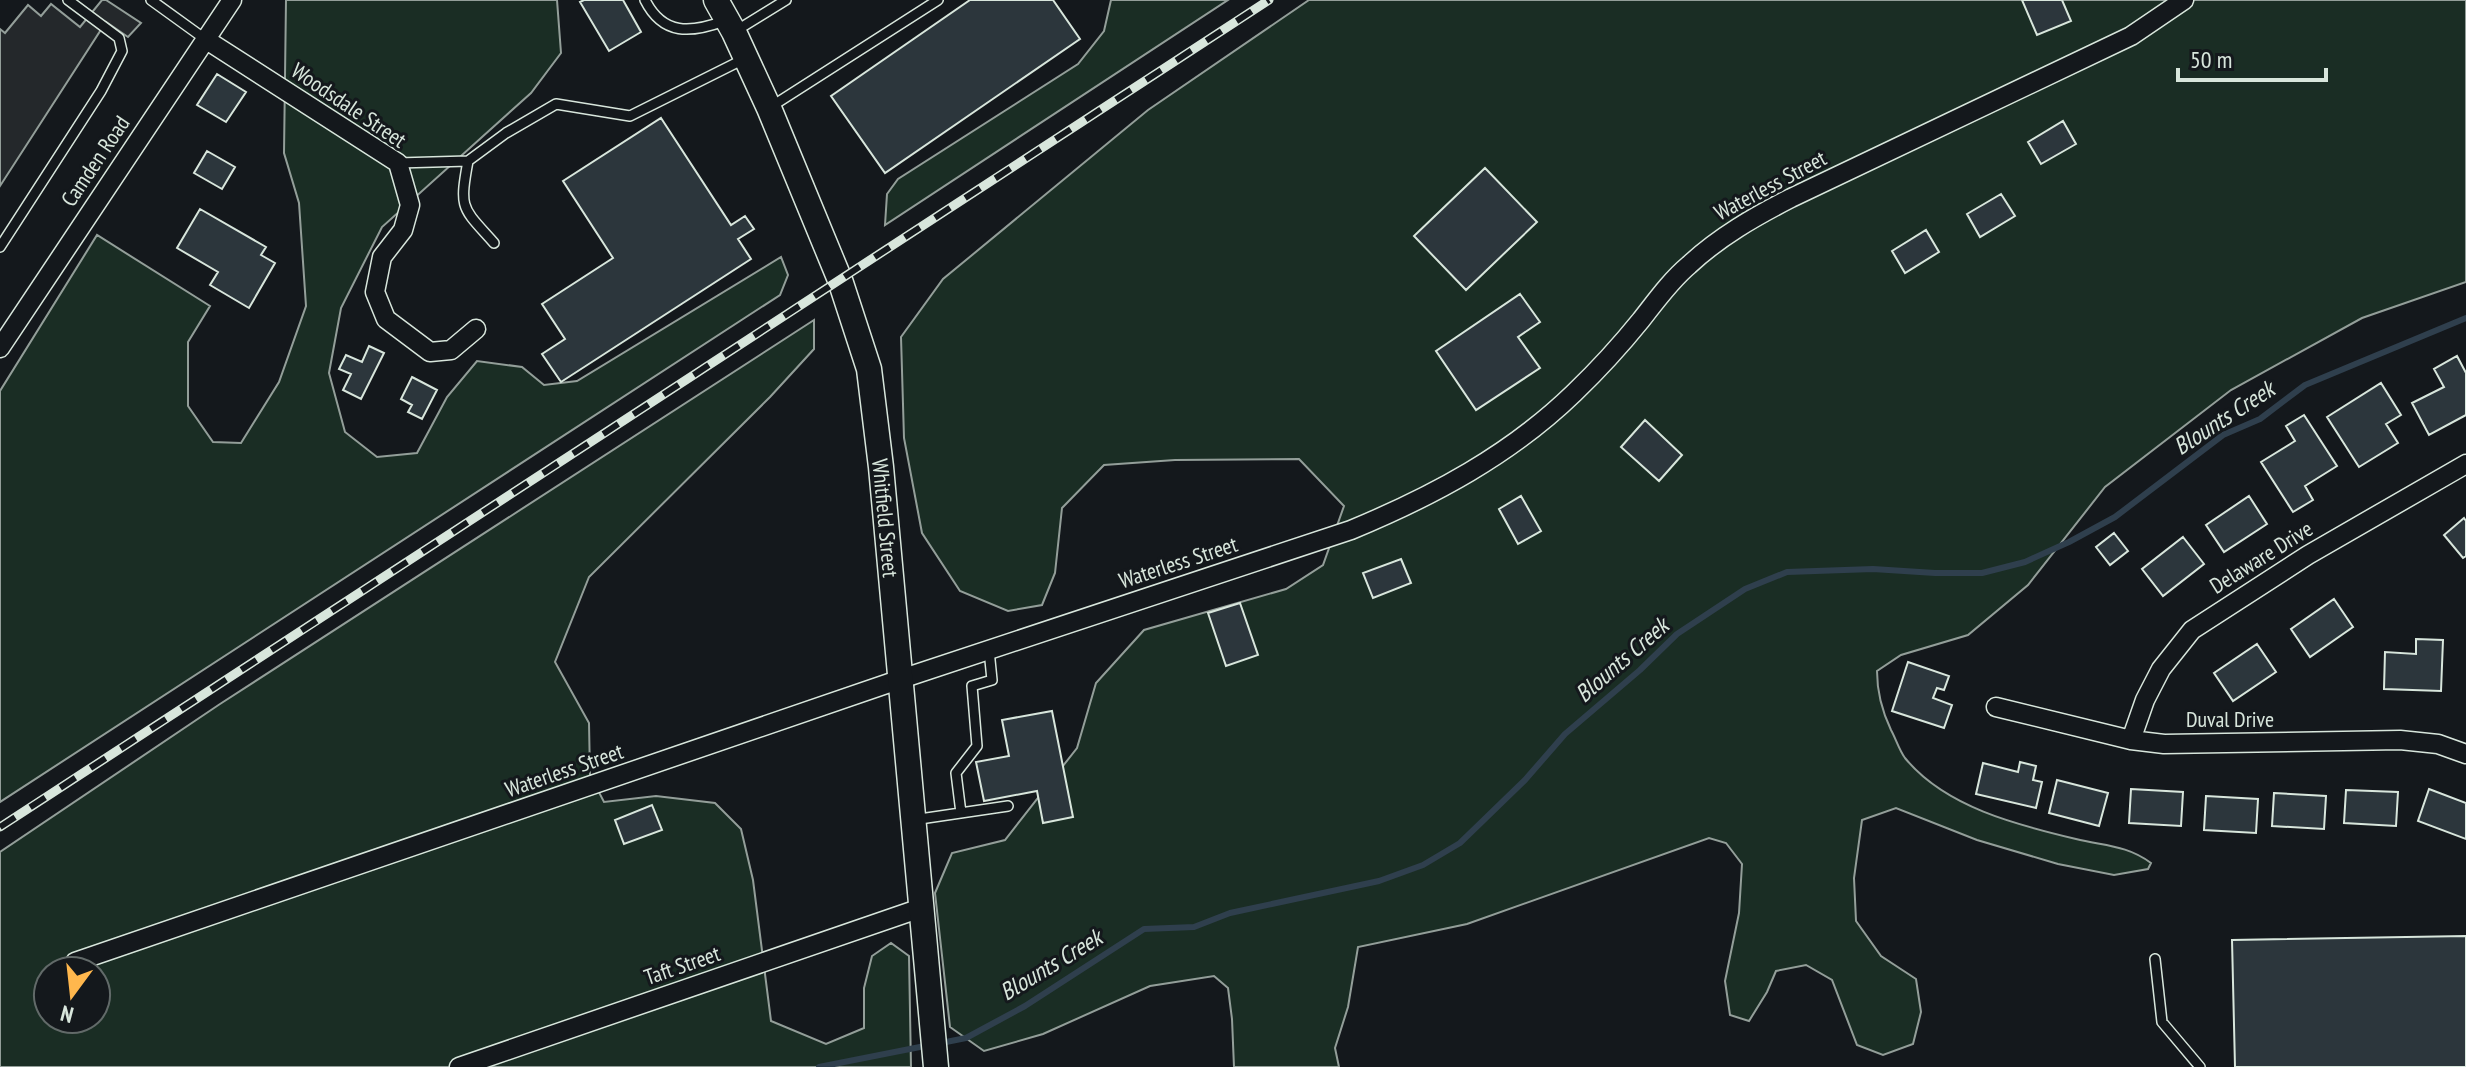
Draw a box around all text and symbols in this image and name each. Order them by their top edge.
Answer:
scale bar [2178,32,2326,82]
text: 50 m [2190,44,2232,75]
street label: Woodsdale Street [286,56,412,154]
street label: Camden Road [54,110,136,212]
street label: Waterless Street [1709,144,1831,226]
water label: Blounts Creek [2167,372,2282,462]
street label: Whitfield Street [866,457,905,579]
street label: Delaware Drive [2204,514,2318,600]
street label: Waterless Street [1115,530,1241,594]
water label: Blounts Creek [1568,609,1677,709]
street label: Duval Drive [2186,705,2274,733]
street label: Waterless Street [501,737,627,803]
water label: Blounts Creek [994,920,1110,1007]
street label: Taft Street [640,939,724,991]
north arrow [32,955,112,1035]
text: N [57,999,76,1029]

